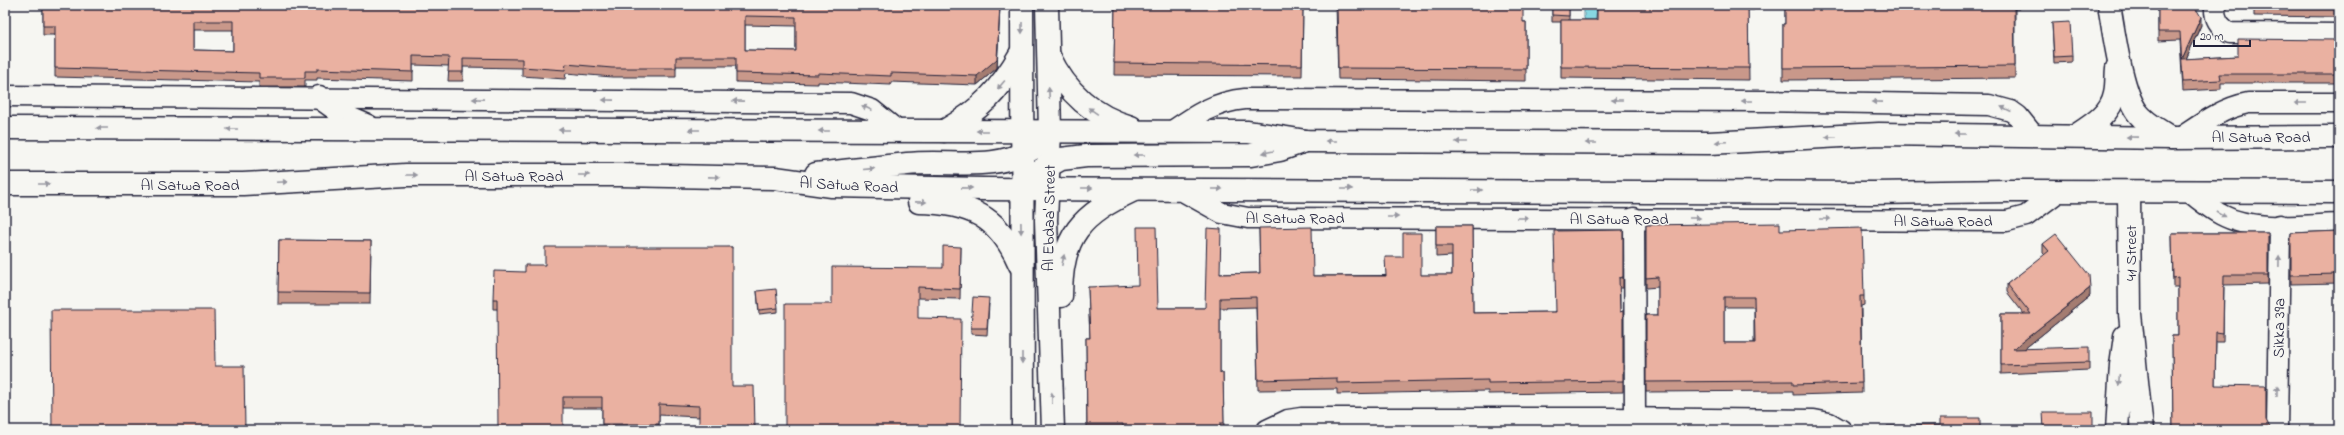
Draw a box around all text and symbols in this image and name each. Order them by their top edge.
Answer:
one-way arrow [1019,22,1025,35]
scale bar [2194,22,2250,48]
text: 20 m [2200,28,2223,46]
one-way arrow [996,80,1005,90]
one-way arrow [1045,87,1052,99]
one-way arrow [471,96,484,102]
one-way arrow [601,97,614,103]
one-way arrow [1610,97,1623,103]
one-way arrow [732,98,744,105]
one-way arrow [1740,98,1753,104]
one-way arrow [1870,99,1883,105]
one-way arrow [2293,100,2306,106]
one-way arrow [861,105,872,111]
one-way arrow [2001,106,2012,112]
one-way arrow [1088,107,1098,115]
one-way arrow [95,125,108,131]
one-way arrow [225,126,238,132]
street label: Al Satwa Road [2212,126,2310,150]
one-way arrow [557,127,570,133]
one-way arrow [687,127,700,133]
one-way arrow [817,128,830,134]
one-way arrow [975,128,988,134]
one-way arrow [1953,131,1966,137]
one-way arrow [1825,133,1837,140]
one-way arrow [2125,134,2138,140]
one-way arrow [1324,138,1337,144]
one-way arrow [1454,139,1467,145]
one-way arrow [1585,139,1597,146]
one-way arrow [1715,139,1727,146]
one-way arrow [1262,150,1274,156]
one-way arrow [1132,152,1145,158]
street label: Al Ebdaa' Street [1037,164,1063,272]
street label: Al Satwa Road [465,165,563,189]
one-way arrow [863,165,875,172]
street label: Al Satwa Road [799,171,899,201]
one-way arrow [406,172,419,178]
one-way arrow [578,172,591,178]
street label: Al Satwa Road [141,174,239,198]
one-way arrow [708,174,721,180]
one-way arrow [276,178,288,185]
one-way arrow [38,181,51,187]
one-way arrow [961,185,974,191]
one-way arrow [1081,185,1094,191]
one-way arrow [1211,186,1224,192]
one-way arrow [1341,186,1354,192]
one-way arrow [1471,187,1484,193]
one-way arrow [915,199,928,205]
street label: Al Satwa Road [1246,207,1344,231]
street label: Al Satwa Road [1570,208,1668,232]
street label: Al Satwa Road [1894,210,1992,234]
one-way arrow [2215,210,2227,217]
one-way arrow [1387,214,1400,220]
one-way arrow [1517,215,1530,221]
one-way arrow [1689,215,1702,221]
one-way arrow [1819,216,1832,222]
one-way arrow [1018,222,1024,235]
street label: 41 Street [2120,224,2144,281]
one-way arrow [1061,254,1067,266]
one-way arrow [2276,255,2283,267]
street label: Sikka 39a [2267,298,2293,358]
one-way arrow [1019,352,1025,365]
one-way arrow [2116,374,2123,386]
one-way arrow [2274,385,2281,397]
one-way arrow [1048,392,1055,404]

